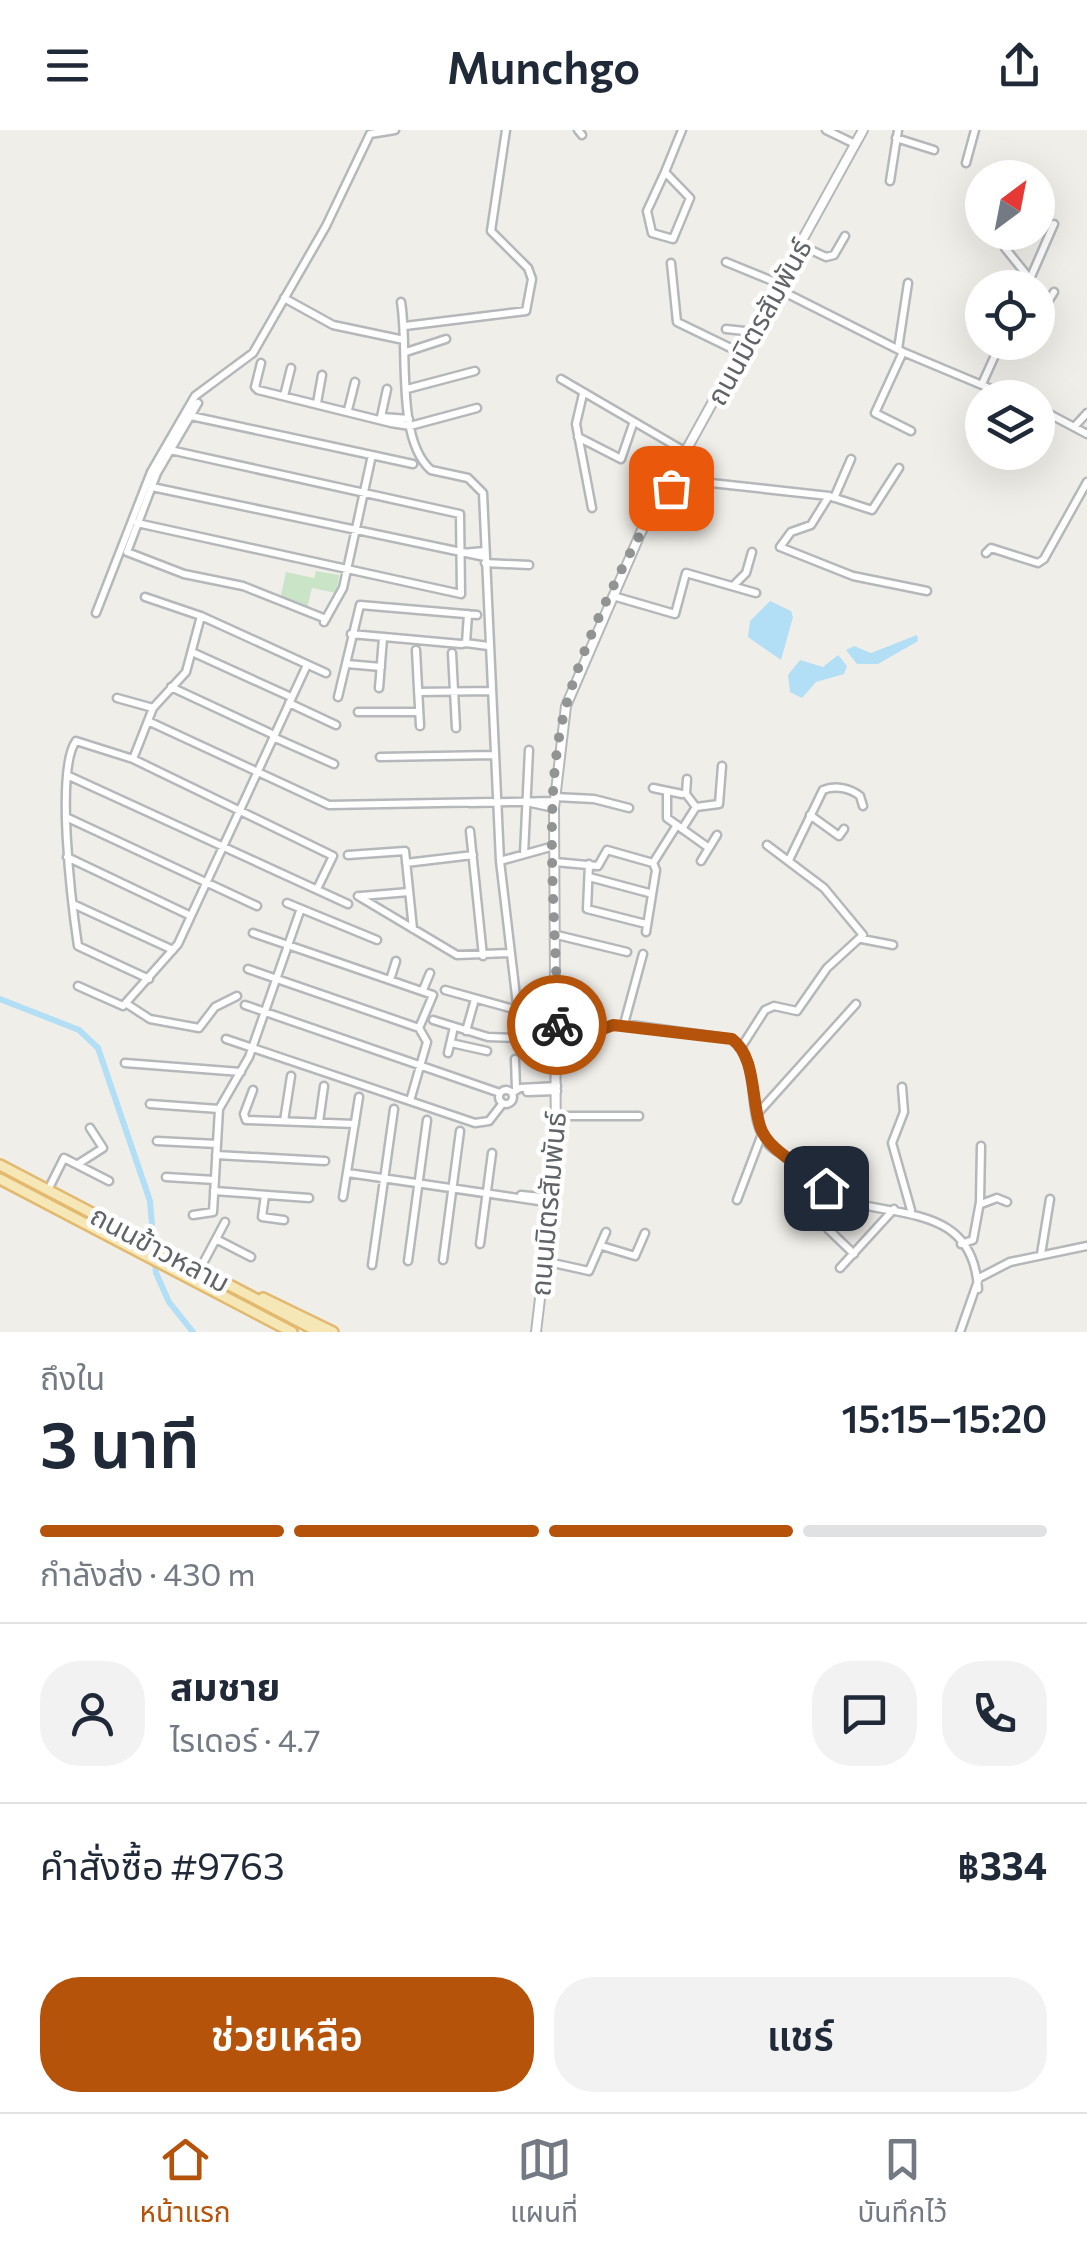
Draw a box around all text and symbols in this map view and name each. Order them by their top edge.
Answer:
icon: menu [40,38,95,93]
text: Munchgo [447,38,640,93]
icon: share [992,38,1047,93]
north arrow [965,160,1055,250]
map controls [965,160,1055,470]
street label: ถนนมิตรสัมพันธ์ [698,232,818,411]
button: locate [965,270,1055,360]
button: layers [965,380,1055,470]
pin [629,446,714,531]
icon: bag [644,461,699,516]
courier [507,975,607,1075]
icon: bike [530,998,585,1053]
street label: ถนนมิตรสัมพันธ์ [522,1110,572,1298]
pin [784,1146,869,1231]
icon: home [799,1161,854,1216]
street label: ถนนข้าวหลาม [85,1197,236,1299]
text: ถึงใน [40,1357,105,1397]
text: 15:15–15:20 [841,1394,1047,1441]
text: 3 นาที [40,1402,200,1481]
text: กำลังส่ง · 430 m [40,1553,255,1593]
button: person [40,1661,145,1766]
button: chat [812,1661,917,1766]
button: phone [942,1661,1047,1766]
text: สมชาย [170,1662,280,1709]
text: ไรเดอร์ · 4.7 [170,1719,321,1759]
text: คำสั่งซื้อ #9763 [40,1841,285,1888]
text: ฿334 [958,1841,1047,1888]
button: ช่วยเหลือ [40,1977,534,2092]
button: แชร์ [554,1977,1047,2092]
tab: หน้าแรก [140,2132,231,2235]
tab: แผนที่ [510,2132,578,2235]
tab: บันทึกไว้ [857,2132,947,2235]

